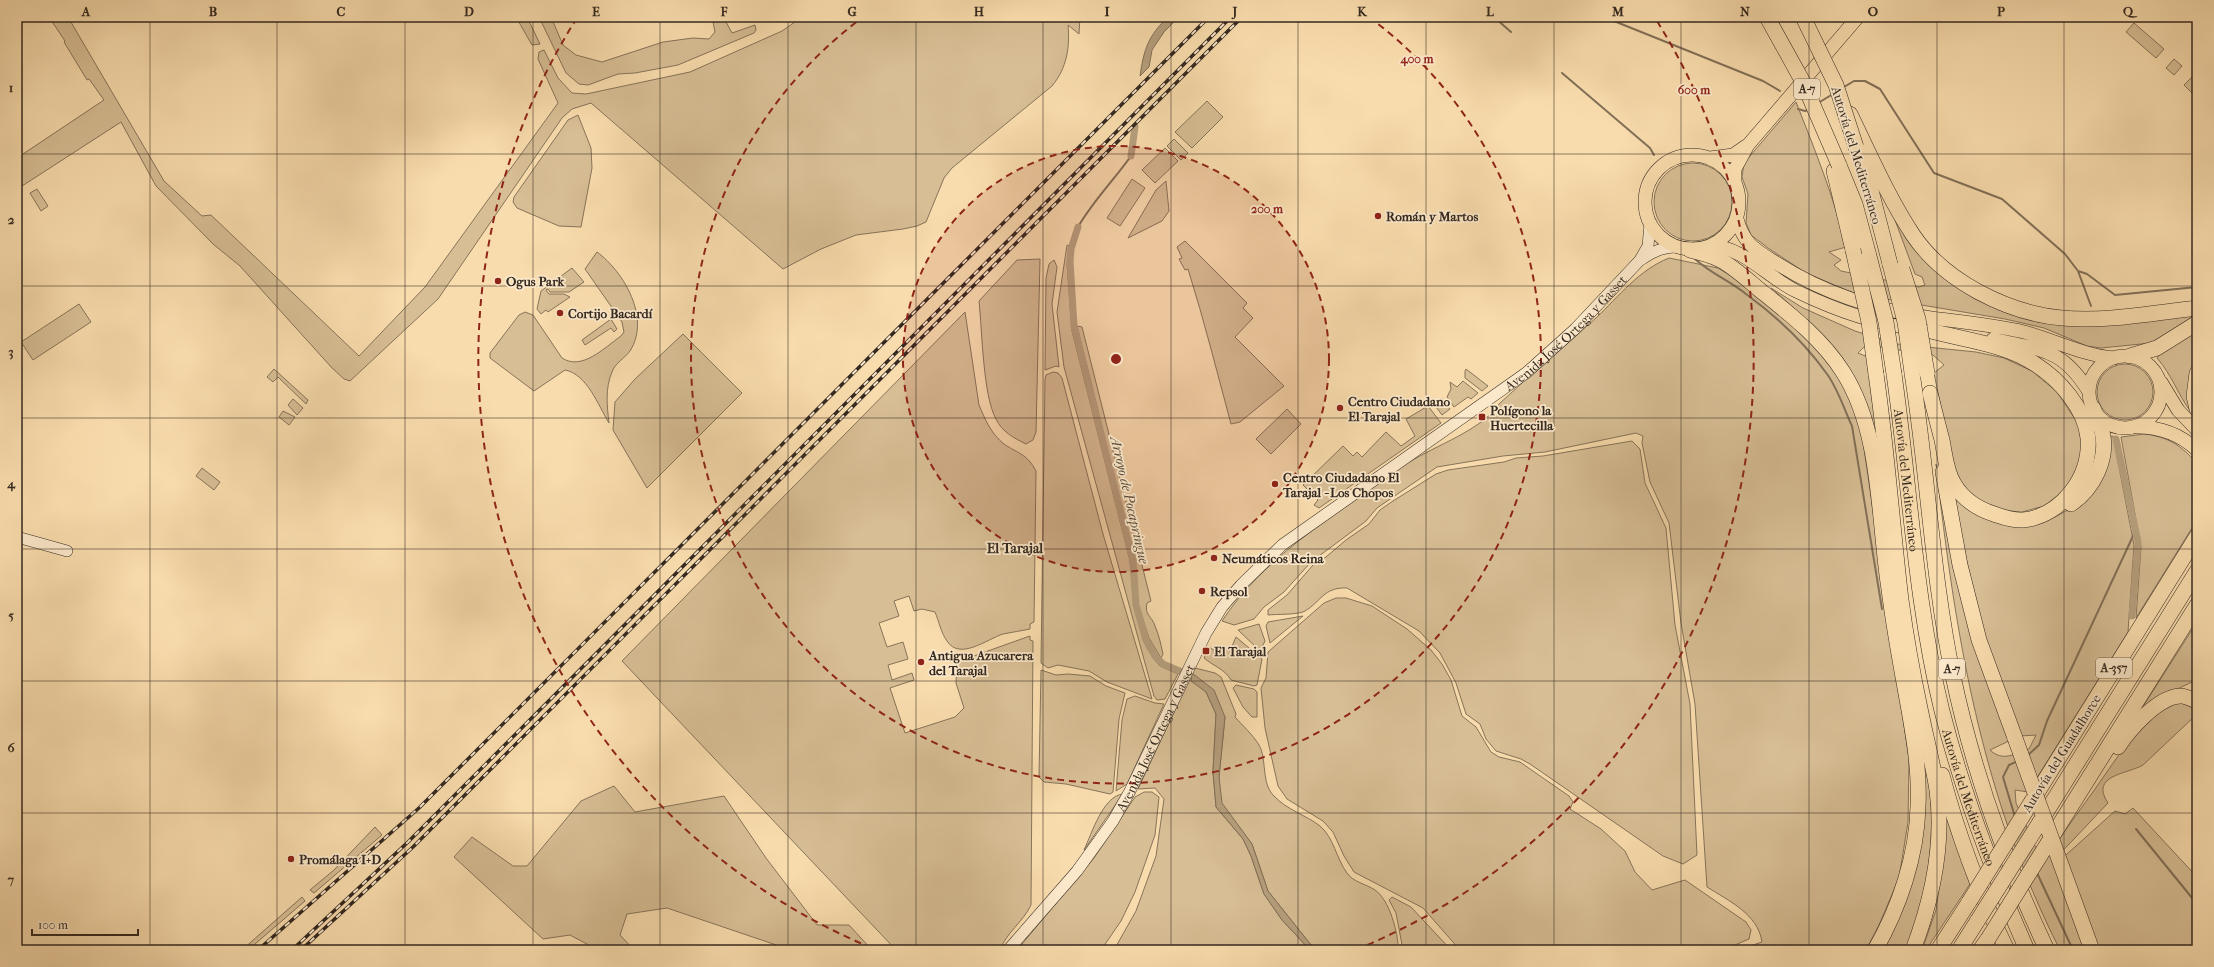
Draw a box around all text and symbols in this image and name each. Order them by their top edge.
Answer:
text: A [81,4,91,19]
text: B [209,4,218,19]
text: C [337,4,346,19]
text: D [464,4,474,19]
text: E [592,4,600,19]
text: F [720,4,728,19]
text: G [847,4,857,19]
text: H [974,4,985,19]
text: I [1104,4,1110,19]
text: J [1231,4,1238,20]
text: K [1357,4,1368,19]
text: L [1486,4,1495,19]
text: M [1611,4,1624,19]
text: N [1740,4,1750,19]
text: O [1868,4,1878,19]
text: P [1997,4,2005,19]
text: Q [2123,4,2138,19]
text: 400 m [1400,52,1434,67]
road number: A-7 [1794,79,1820,99]
text: 1 [9,80,14,95]
text: 600 m [1678,83,1711,97]
street label: Autovía del Mediterráneo [1828,83,1885,226]
text: 200 m [1251,202,1284,216]
place label: Román y Martos [1386,209,1478,225]
marker: Román y Martos [1373,211,1383,221]
text: 2 [8,212,15,227]
street label: Avenida José Ortega y Gasset [1501,272,1630,394]
place label: Ogus Park [506,274,566,290]
marker: Ogus Park [493,276,503,286]
place label: Cortijo Bacardí [568,306,654,321]
marker: Cortijo Bacardí [555,308,565,318]
text: 3 [8,344,14,360]
centre of rings [1109,352,1123,366]
place label: Centro Ciudadano El Tarajal [1348,394,1450,424]
marker: Centro Ciudadano El Tarajal [1335,403,1345,413]
place label: Polígono la Huertecilla [1490,403,1554,433]
street label: Autovía del Mediterráneo [1891,407,1922,553]
marker: Polígono la Huertecilla [1477,412,1487,422]
water label: Arroyo de Pocapringue [1106,433,1153,566]
place label: Centro Ciudadano El Tarajal - Los Chopos [1282,470,1400,501]
text: 4 [6,476,16,492]
marker: Centro Ciudadano El Tarajal - Los Chopos [1270,479,1280,489]
district label: El Tarajal [987,540,1043,557]
place label: Neumáticos Reina [1222,551,1325,566]
marker: Neumáticos Reina [1209,553,1219,563]
place label: Repsol [1210,584,1248,600]
marker: Repsol [1197,586,1207,596]
text: 5 [8,608,14,623]
place label: El Tarajal [1214,644,1267,659]
marker: El Tarajal [1201,646,1211,656]
place label: Antigua Azucarera del Tarajal [928,648,1034,678]
marker: Antigua Azucarera del Tarajal [916,657,926,667]
road number: A-357 [2096,658,2132,678]
road number: A-7 [1939,659,1965,679]
street label: Avenida José Ortega y Gasset [1113,662,1198,815]
street label: Autovía del Guadalhorce [2018,691,2104,816]
street label: Autovía del Mediterráneo [1939,726,1998,868]
text: 6 [7,740,15,755]
place label: Promálaga I+D [299,852,381,868]
marker: Promálaga I+D [286,854,296,864]
text: 7 [7,872,15,887]
scale bar [32,911,138,937]
text: 100 m [38,918,68,932]

